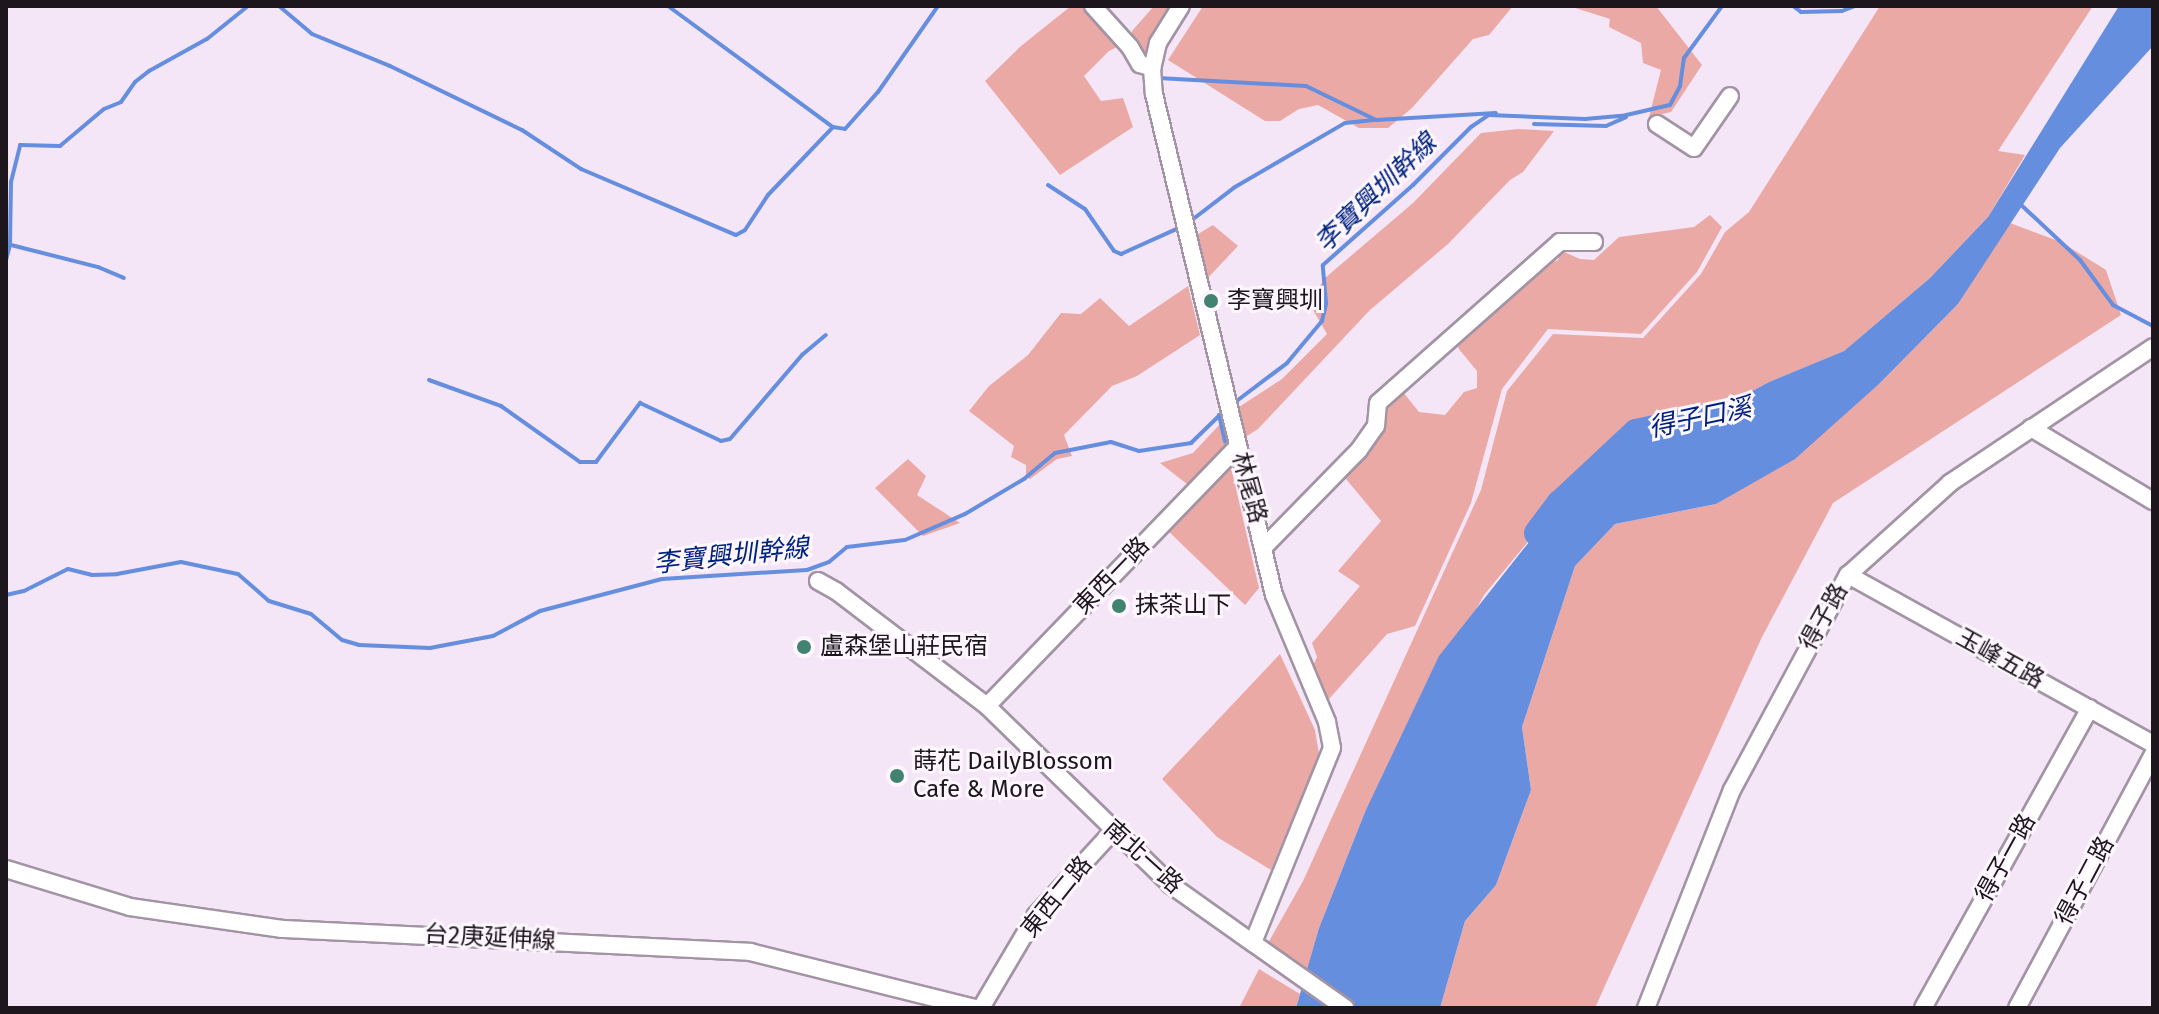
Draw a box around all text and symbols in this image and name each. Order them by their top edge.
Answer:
water label: 李寶興圳幹線 [1309,128,1443,258]
place label: 李寶興圳 [1227,287,1323,315]
marker: 李寶興圳 [1202,292,1220,310]
water label: 得子口溪 [1646,392,1754,444]
street label: 林尾路 [1226,449,1272,527]
street label: 東西一路 [1068,531,1156,621]
water label: 李寶興圳幹線 [652,532,810,580]
street label: 得子路 [1794,579,1854,655]
place label: 抹茶山下 [1135,592,1231,620]
marker: 抹茶山下 [1110,597,1128,615]
street label: 玉峰五路 [1951,623,2049,695]
place label: 盧森堡山莊民宿 [820,633,988,661]
marker: 盧森堡山莊民宿 [795,638,813,656]
place label: 蒔花 DailyBlossom Cafe & More [913,748,1113,804]
marker: 蒔花 DailyBlossom Cafe & More [888,767,906,785]
street label: 得子一路 [1970,809,2042,907]
street label: 南北一路 [1098,814,1188,900]
street label: 得子二路 [2050,832,2120,930]
street label: 東西二路 [1016,851,1098,943]
street label: 台2庚延伸線 [423,920,557,956]

